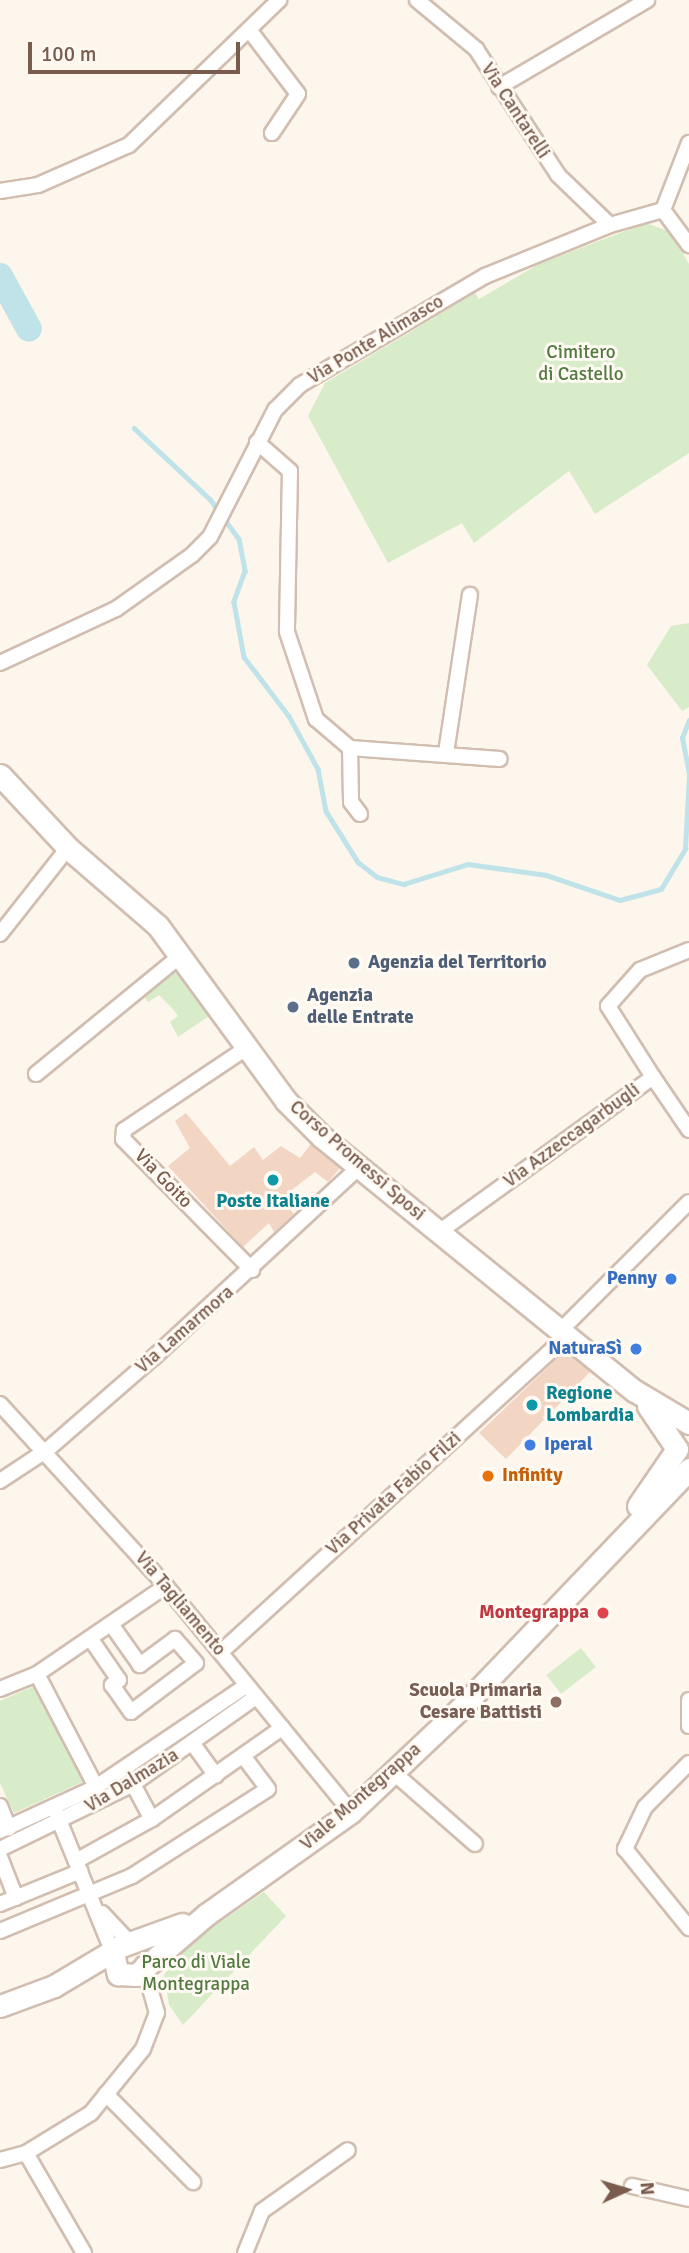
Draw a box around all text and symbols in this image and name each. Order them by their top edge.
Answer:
scale bar [32,28,243,72]
text: 100 m [41,41,96,67]
street label: Via Cantarelli [476,59,554,163]
street label: Via Ponte Alimasco [304,290,448,390]
park label: Cimitero di Castello [538,342,624,386]
place label: Agenzia del Territorio [368,952,547,974]
marker: Agenzia del Territorio [346,955,362,971]
place label: Agenzia delle Entrate [307,985,414,1029]
marker: Agenzia delle Entrate [285,999,301,1015]
street label: Via Azzeccagarbugli [499,1079,645,1193]
street label: Corso Promessi Sposi [285,1096,429,1226]
street label: Via Goito [129,1145,197,1213]
marker: Poste Italiane [265,1172,281,1188]
place label: Poste Italiane [216,1191,330,1213]
place label: Penny [607,1268,657,1290]
marker: Penny [663,1271,679,1287]
street label: Via Lamarmora [131,1281,239,1379]
place label: NaturaSì [548,1338,622,1360]
marker: NaturaSì [628,1341,644,1357]
place label: Regione Lombardia [546,1383,634,1427]
marker: Regione Lombardia [524,1397,540,1413]
street label: Via Privata Fabio Filzi [322,1427,466,1561]
place label: Iperal [544,1434,593,1456]
marker: Iperal [522,1437,538,1453]
place label: Infinity [502,1465,563,1487]
marker: Infinity [480,1468,496,1484]
street label: Via Tagliamento [130,1547,230,1661]
place label: Montegrappa [479,1602,589,1624]
marker: Montegrappa [595,1605,611,1621]
place label: Scuola Primaria Cesare Battisti [409,1680,542,1724]
marker: Scuola Primaria Cesare Battisti [548,1694,564,1710]
street label: Viale Montegrappa [296,1738,426,1856]
street label: Via Dalmazia [81,1744,183,1818]
park label: Parco di Viale Montegrappa [141,1952,251,1996]
north arrow [591,2155,661,2225]
text: N [635,2181,659,2196]

